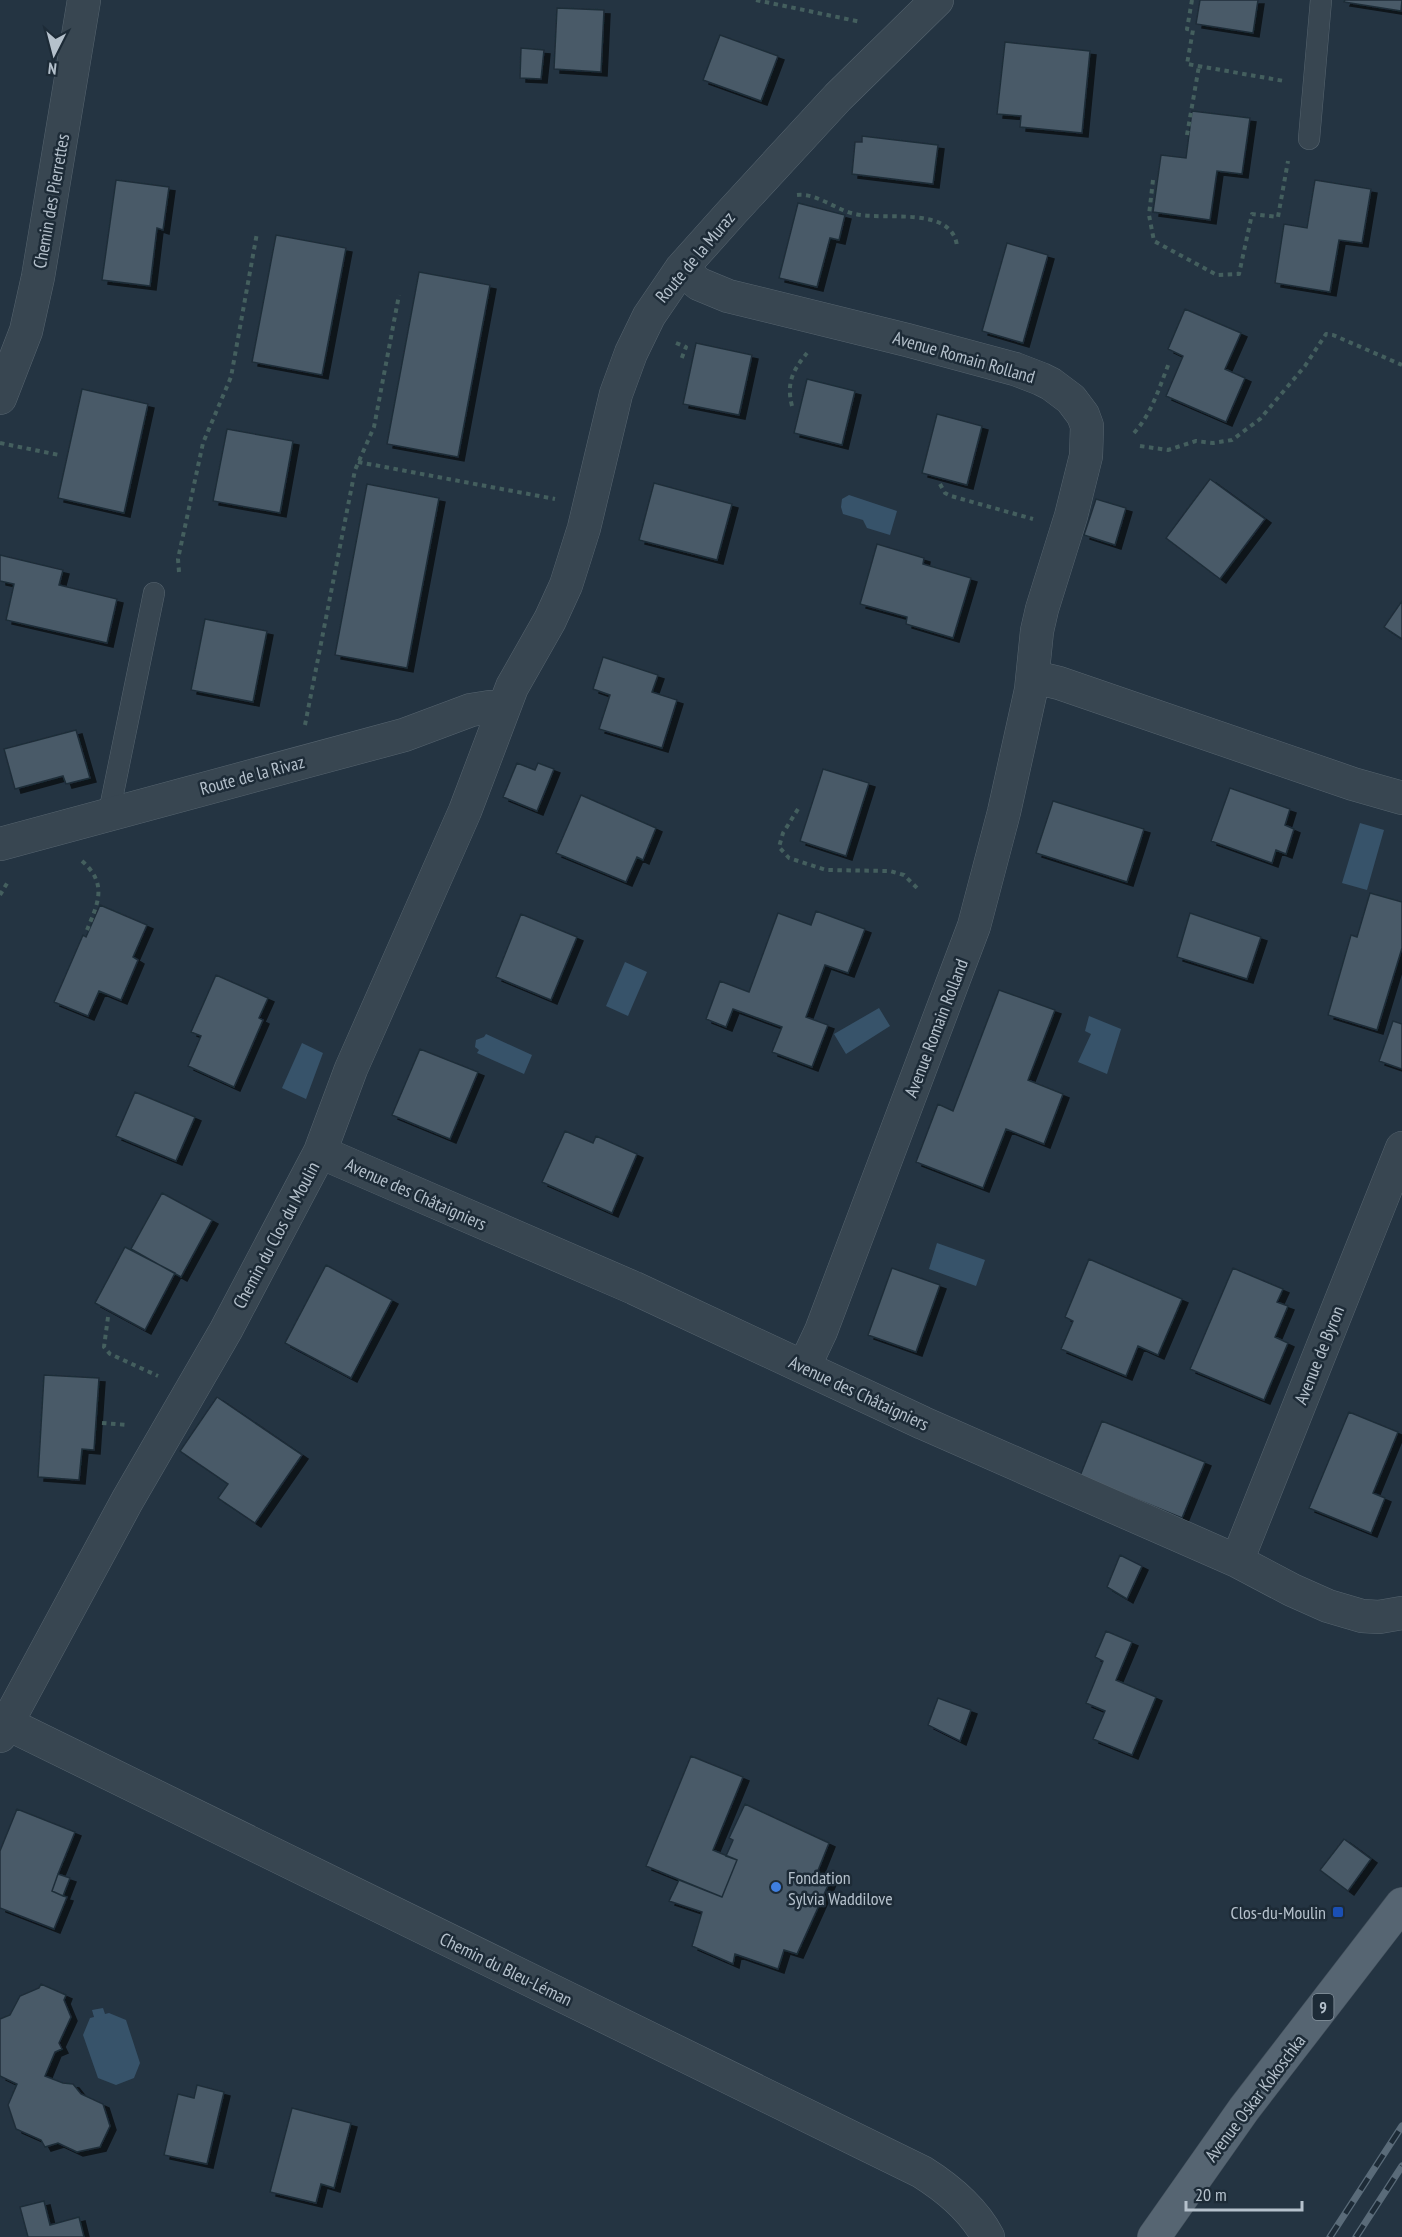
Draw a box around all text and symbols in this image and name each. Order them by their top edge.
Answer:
north arrow [24,24,84,84]
text: N [47,59,58,79]
street label: Chemin des Pierrettes [28,132,74,270]
street label: Route de la Muraz [650,207,740,307]
street label: Avenue Romain Rolland [890,326,1038,388]
street label: Route de la Rivaz [197,750,307,800]
street label: Avenue Romain Rolland [899,955,973,1101]
street label: Avenue des Châtaigniers [342,1153,490,1235]
street label: Chemin du Clos du Moulin [228,1158,324,1312]
street label: Avenue de Byron [1289,1302,1349,1408]
street label: Avenue des Châtaigniers [785,1350,933,1436]
place label: Fondation Sylvia Waddilove [788,1866,893,1910]
marker: Fondation Sylvia Waddilove [769,1880,783,1894]
place label: Clos-du-Moulin [1231,1901,1326,1924]
marker: Clos-du-Moulin [1331,1905,1345,1919]
street label: Chemin du Bleu-Léman [436,1927,576,2011]
road number: 9 [1312,1994,1334,2020]
street label: Avenue Oskar Kokoschka [1200,2030,1310,2166]
scale bar [1186,2174,1302,2212]
text: 20 m [1195,2183,1227,2206]

